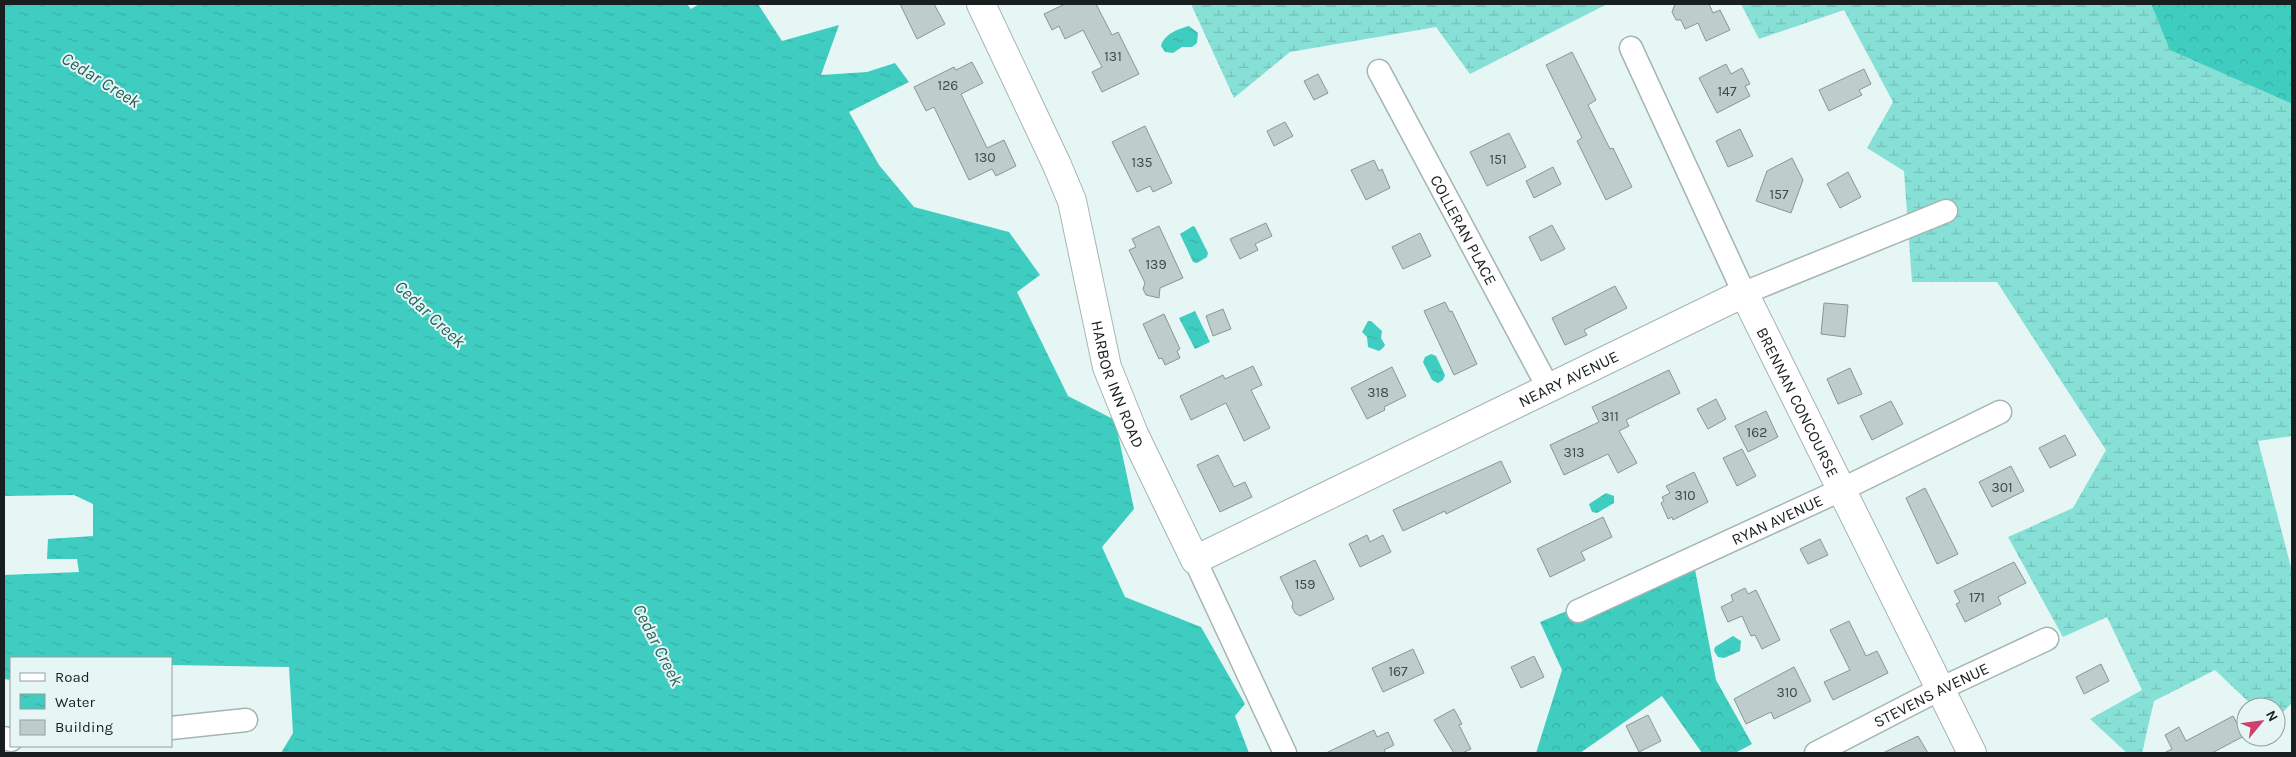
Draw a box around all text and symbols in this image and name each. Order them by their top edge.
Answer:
water label: Cedar Creek [57,47,145,113]
house number: 131 [1104,48,1122,65]
house number: 126 [938,77,958,94]
house number: 147 [1717,83,1737,100]
house number: 130 [974,149,996,166]
house number: 151 [1489,151,1507,168]
house number: 135 [1132,154,1152,171]
street label: COLLERAN PLACE [1427,171,1501,288]
house number: 157 [1769,186,1789,203]
house number: 139 [1145,256,1167,273]
water label: Cedar Creek [390,276,471,353]
street label: HARBOR INN ROAD [1088,319,1149,451]
street label: BRENNAN CONCOURSE [1753,324,1843,480]
street label: NEARY AVENUE [1515,346,1621,411]
house number: 318 [1367,384,1389,401]
house number: 311 [1601,408,1619,425]
house number: 162 [1747,424,1767,441]
house number: 313 [1563,444,1585,461]
house number: 301 [1991,479,2013,496]
house number: 310 [1674,487,1696,504]
street label: RYAN AVENUE [1728,490,1826,549]
house number: 159 [1295,576,1315,593]
house number: 171 [1969,589,1985,606]
water label: Cedar Creek [628,600,688,690]
legend [10,657,172,747]
street label: STEVENS AVENUE [1870,658,1992,731]
house number: 167 [1388,663,1408,680]
text: Road [55,668,90,686]
house number: 310 [1776,684,1798,701]
text: Water [55,693,96,711]
north arrow [2236,697,2286,747]
text: N [2262,707,2282,724]
text: Building [55,718,113,736]

